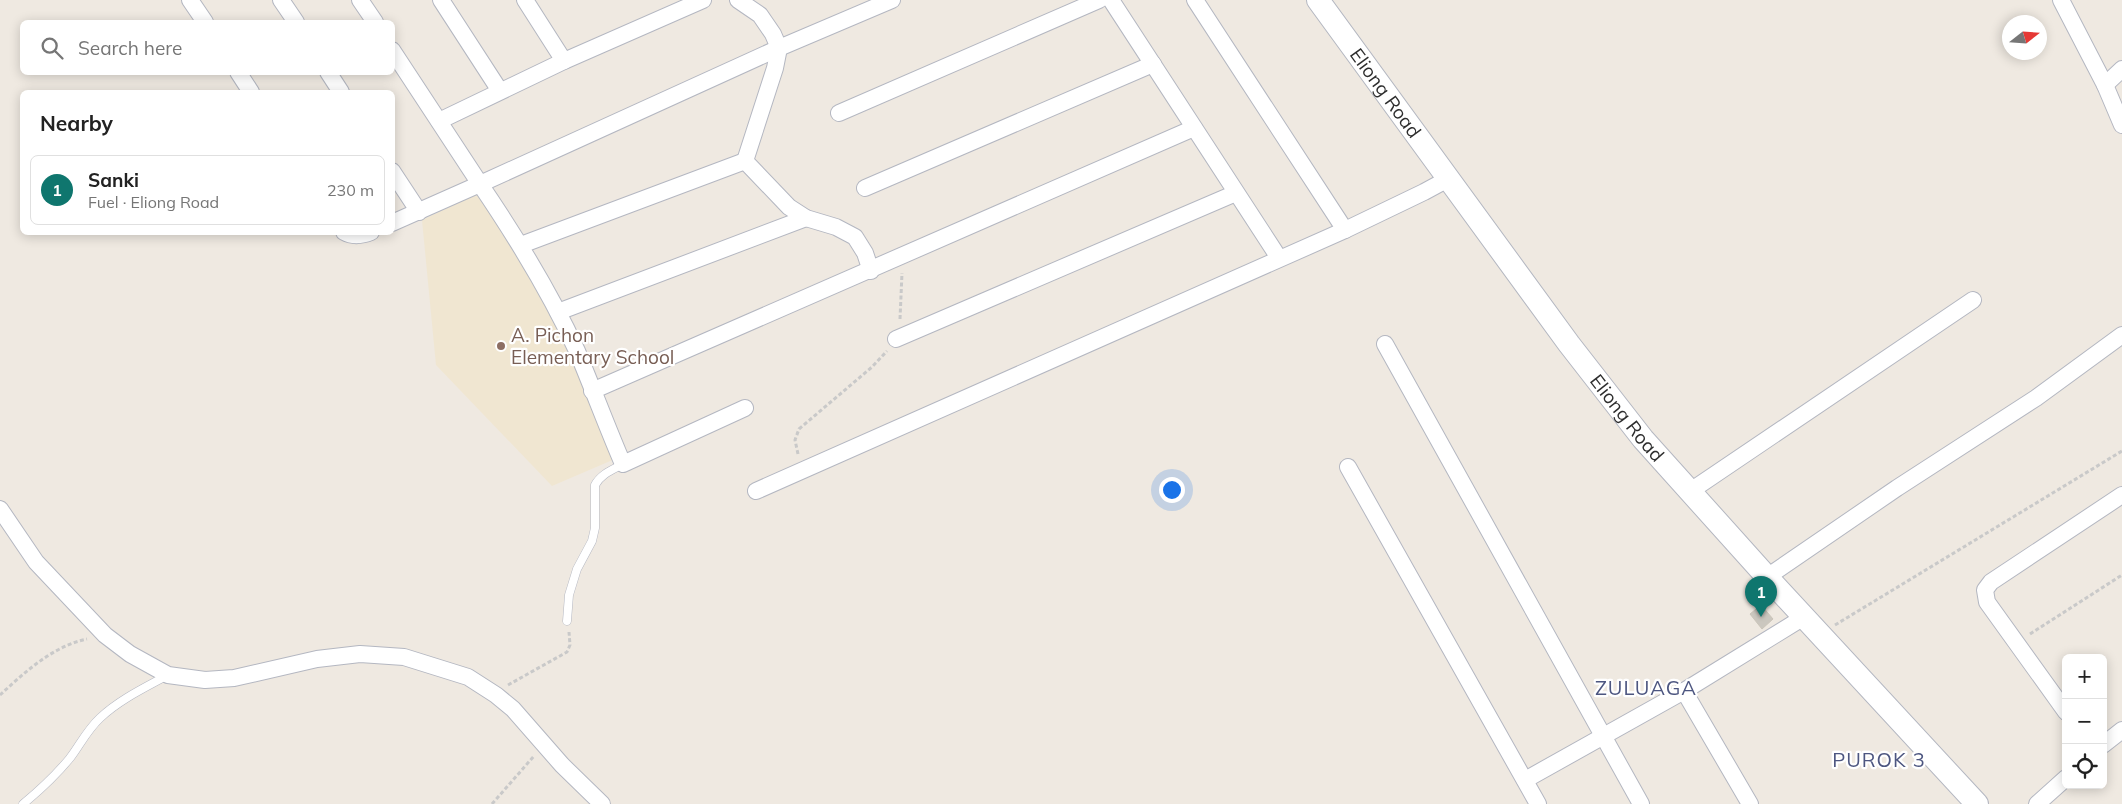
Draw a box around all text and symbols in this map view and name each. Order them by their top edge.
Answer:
north arrow [2002,15,2047,60]
search box [20,20,395,75]
icon: search [38,34,66,62]
text: Search here [78,36,182,60]
street label: Eliong Road [1345,43,1427,143]
text: Nearby [40,110,113,136]
text: Sanki [88,168,139,192]
text: 1 [52,180,62,200]
text: 230 m [327,180,374,200]
text: Fuel · Eliong Road [88,192,219,212]
place label: A. Pichon Elementary School [511,323,674,369]
marker: A. Pichon Elementary School [495,340,507,352]
street label: Eliong Road [1585,369,1670,467]
your location [1159,477,1185,503]
pin: 1 [1745,576,1777,617]
map controls [2062,654,2107,789]
button: + [2062,654,2107,699]
district label: ZULUAGA [1595,675,1697,700]
button: − [2062,699,2107,744]
button: locate [2062,744,2107,789]
district label: PUROK 3 [1832,747,1926,772]

